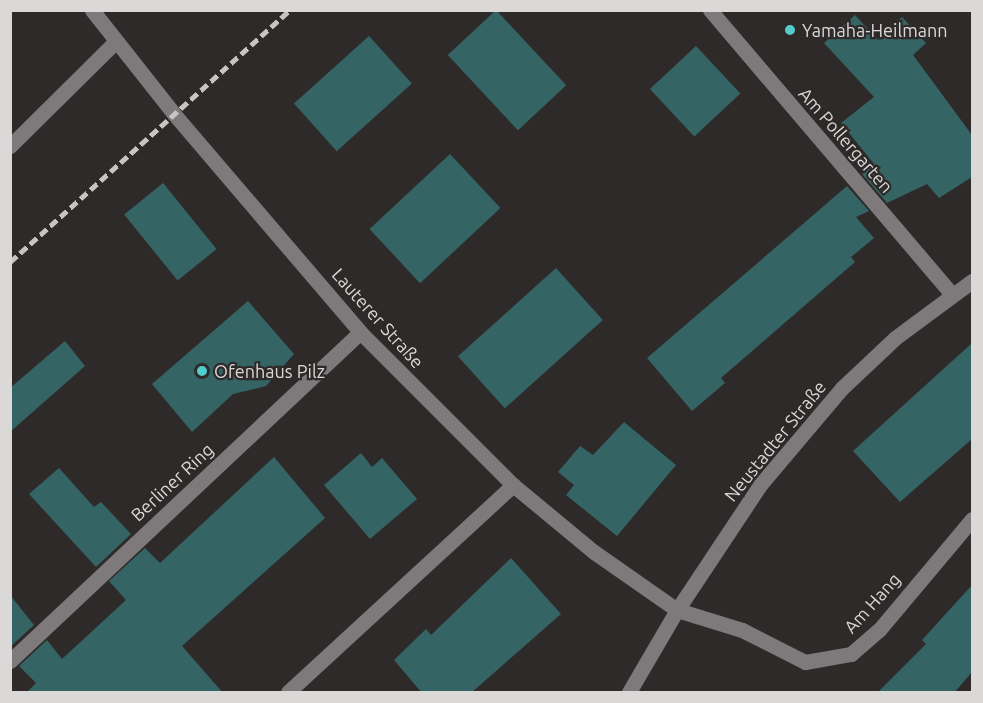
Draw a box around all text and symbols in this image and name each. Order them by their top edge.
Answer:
place label: Yamaha-Heilmann [802,19,947,41]
marker: Yamaha-Heilmann [783,23,797,37]
street label: Am Pollergarten [794,83,898,197]
street label: Lauterer Straße [328,264,428,372]
place label: Ofenhaus Pilz [214,360,325,382]
marker: Ofenhaus Pilz [195,364,209,378]
street label: Neustadter Straße [720,376,830,506]
street label: Berliner Ring [126,438,218,526]
street label: Am Hang [839,568,905,638]

